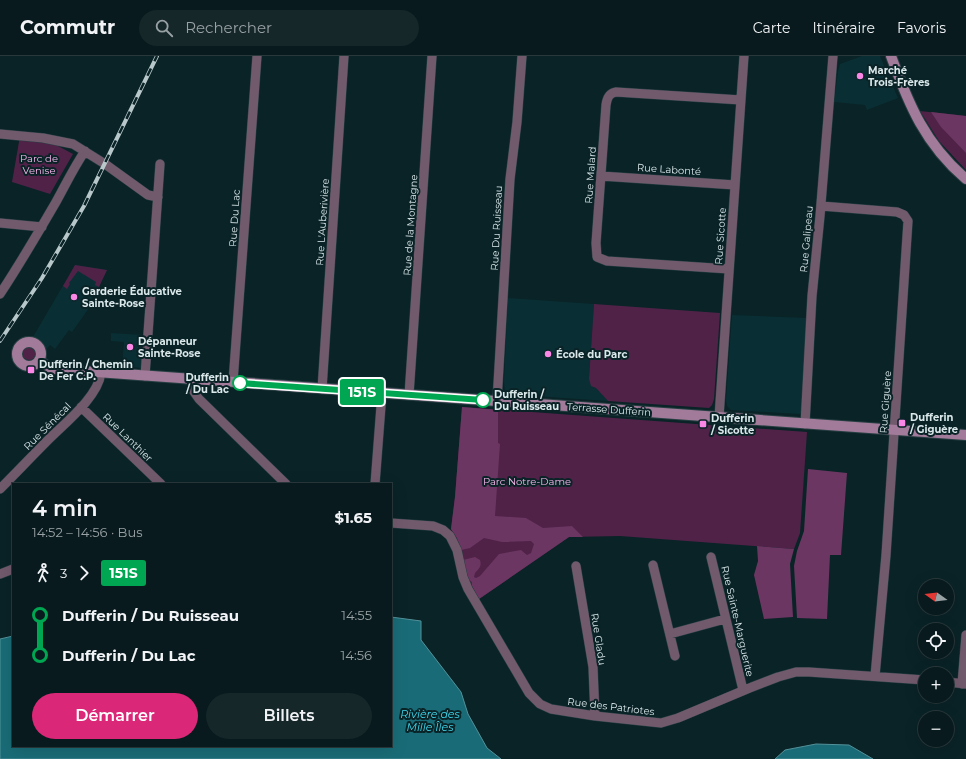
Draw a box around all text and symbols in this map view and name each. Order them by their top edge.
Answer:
search box [139,10,419,46]
text: Commutr [20,16,115,39]
icon: search [153,17,175,39]
text: Rechercher [185,18,272,37]
text: Carte [753,19,790,37]
text: Itinéraire [812,19,875,37]
text: Favoris [897,19,946,37]
place label: Marché Trois-Frères [868,64,930,89]
marker: Marché Trois-Frères [855,71,865,81]
street label: Rue Malard [582,146,599,204]
park label: Parc de Venise [20,152,58,177]
street label: Rue Labonté [637,161,701,178]
street label: Rue de la Montagne [400,174,421,276]
street label: Rue L'Auberivière [313,178,332,266]
street label: Rue Du Ruisseau [488,185,505,271]
street label: Rue Du Lac [226,188,243,247]
street label: Rue Galipeau [797,205,816,273]
street label: Rue Sicotte [712,207,729,265]
place label: Garderie Éducative Sainte-Rose [82,285,182,310]
marker: Garderie Éducative Sainte-Rose [69,292,79,302]
place label: Dépanneur Sainte-Rose [138,335,200,360]
marker: Dépanneur Sainte-Rose [125,342,135,352]
place label: École du Parc [556,348,627,361]
marker: École du Parc [543,349,553,359]
place label: Dufferin / Chemin De Fer C.P. [39,358,133,383]
marker: Dufferin / Chemin De Fer C.P. [26,365,36,375]
street label: Rue Giguère [877,370,894,434]
place label: Dufferin / Du Lac [185,371,229,396]
marker: Dufferin / Du Lac [232,375,248,391]
line badge: 151S [334,379,390,405]
text: 151S [348,383,376,401]
place label: Dufferin / Du Ruisseau [494,388,559,413]
marker: Dufferin / Du Ruisseau [475,392,491,408]
street label: Rue Sénécal [21,400,74,453]
street label: Terrasse Dufferin [567,400,651,419]
street label: Rue Lanthier [100,410,155,465]
place label: Dufferin / Giguère [909,411,958,436]
place label: Dufferin / Sicotte [710,412,754,437]
marker: Dufferin / Giguère [897,418,907,428]
marker: Dufferin / Sicotte [698,419,708,429]
park label: Parc Notre-Dame [483,475,571,488]
text: 4 min [32,495,98,522]
text: $1.65 [334,508,372,527]
text: 14:52 – 14:56 · Bus [32,524,142,540]
icon: walk [32,562,54,584]
icon: forward [73,562,95,584]
text: 151S [109,564,138,582]
street label: Rue Sainte-Marguerite [718,564,757,678]
text: 3 [60,565,67,581]
north arrow [918,579,954,615]
map controls [918,579,954,747]
text: Dufferin / Du Ruisseau [62,606,239,625]
text: 14:55 [341,607,372,623]
street label: Rue Gladu [588,612,609,666]
button: locate [918,623,954,659]
text: Dufferin / Du Lac [62,646,196,665]
text: 14:56 [341,647,372,663]
button: + [918,667,954,703]
button: Démarrer [32,693,198,739]
button: Billets [206,693,372,739]
street label: Rue des Patriotes [567,695,655,718]
water label: Rivière des Mille Îles [400,707,461,734]
button: − [918,711,954,747]

